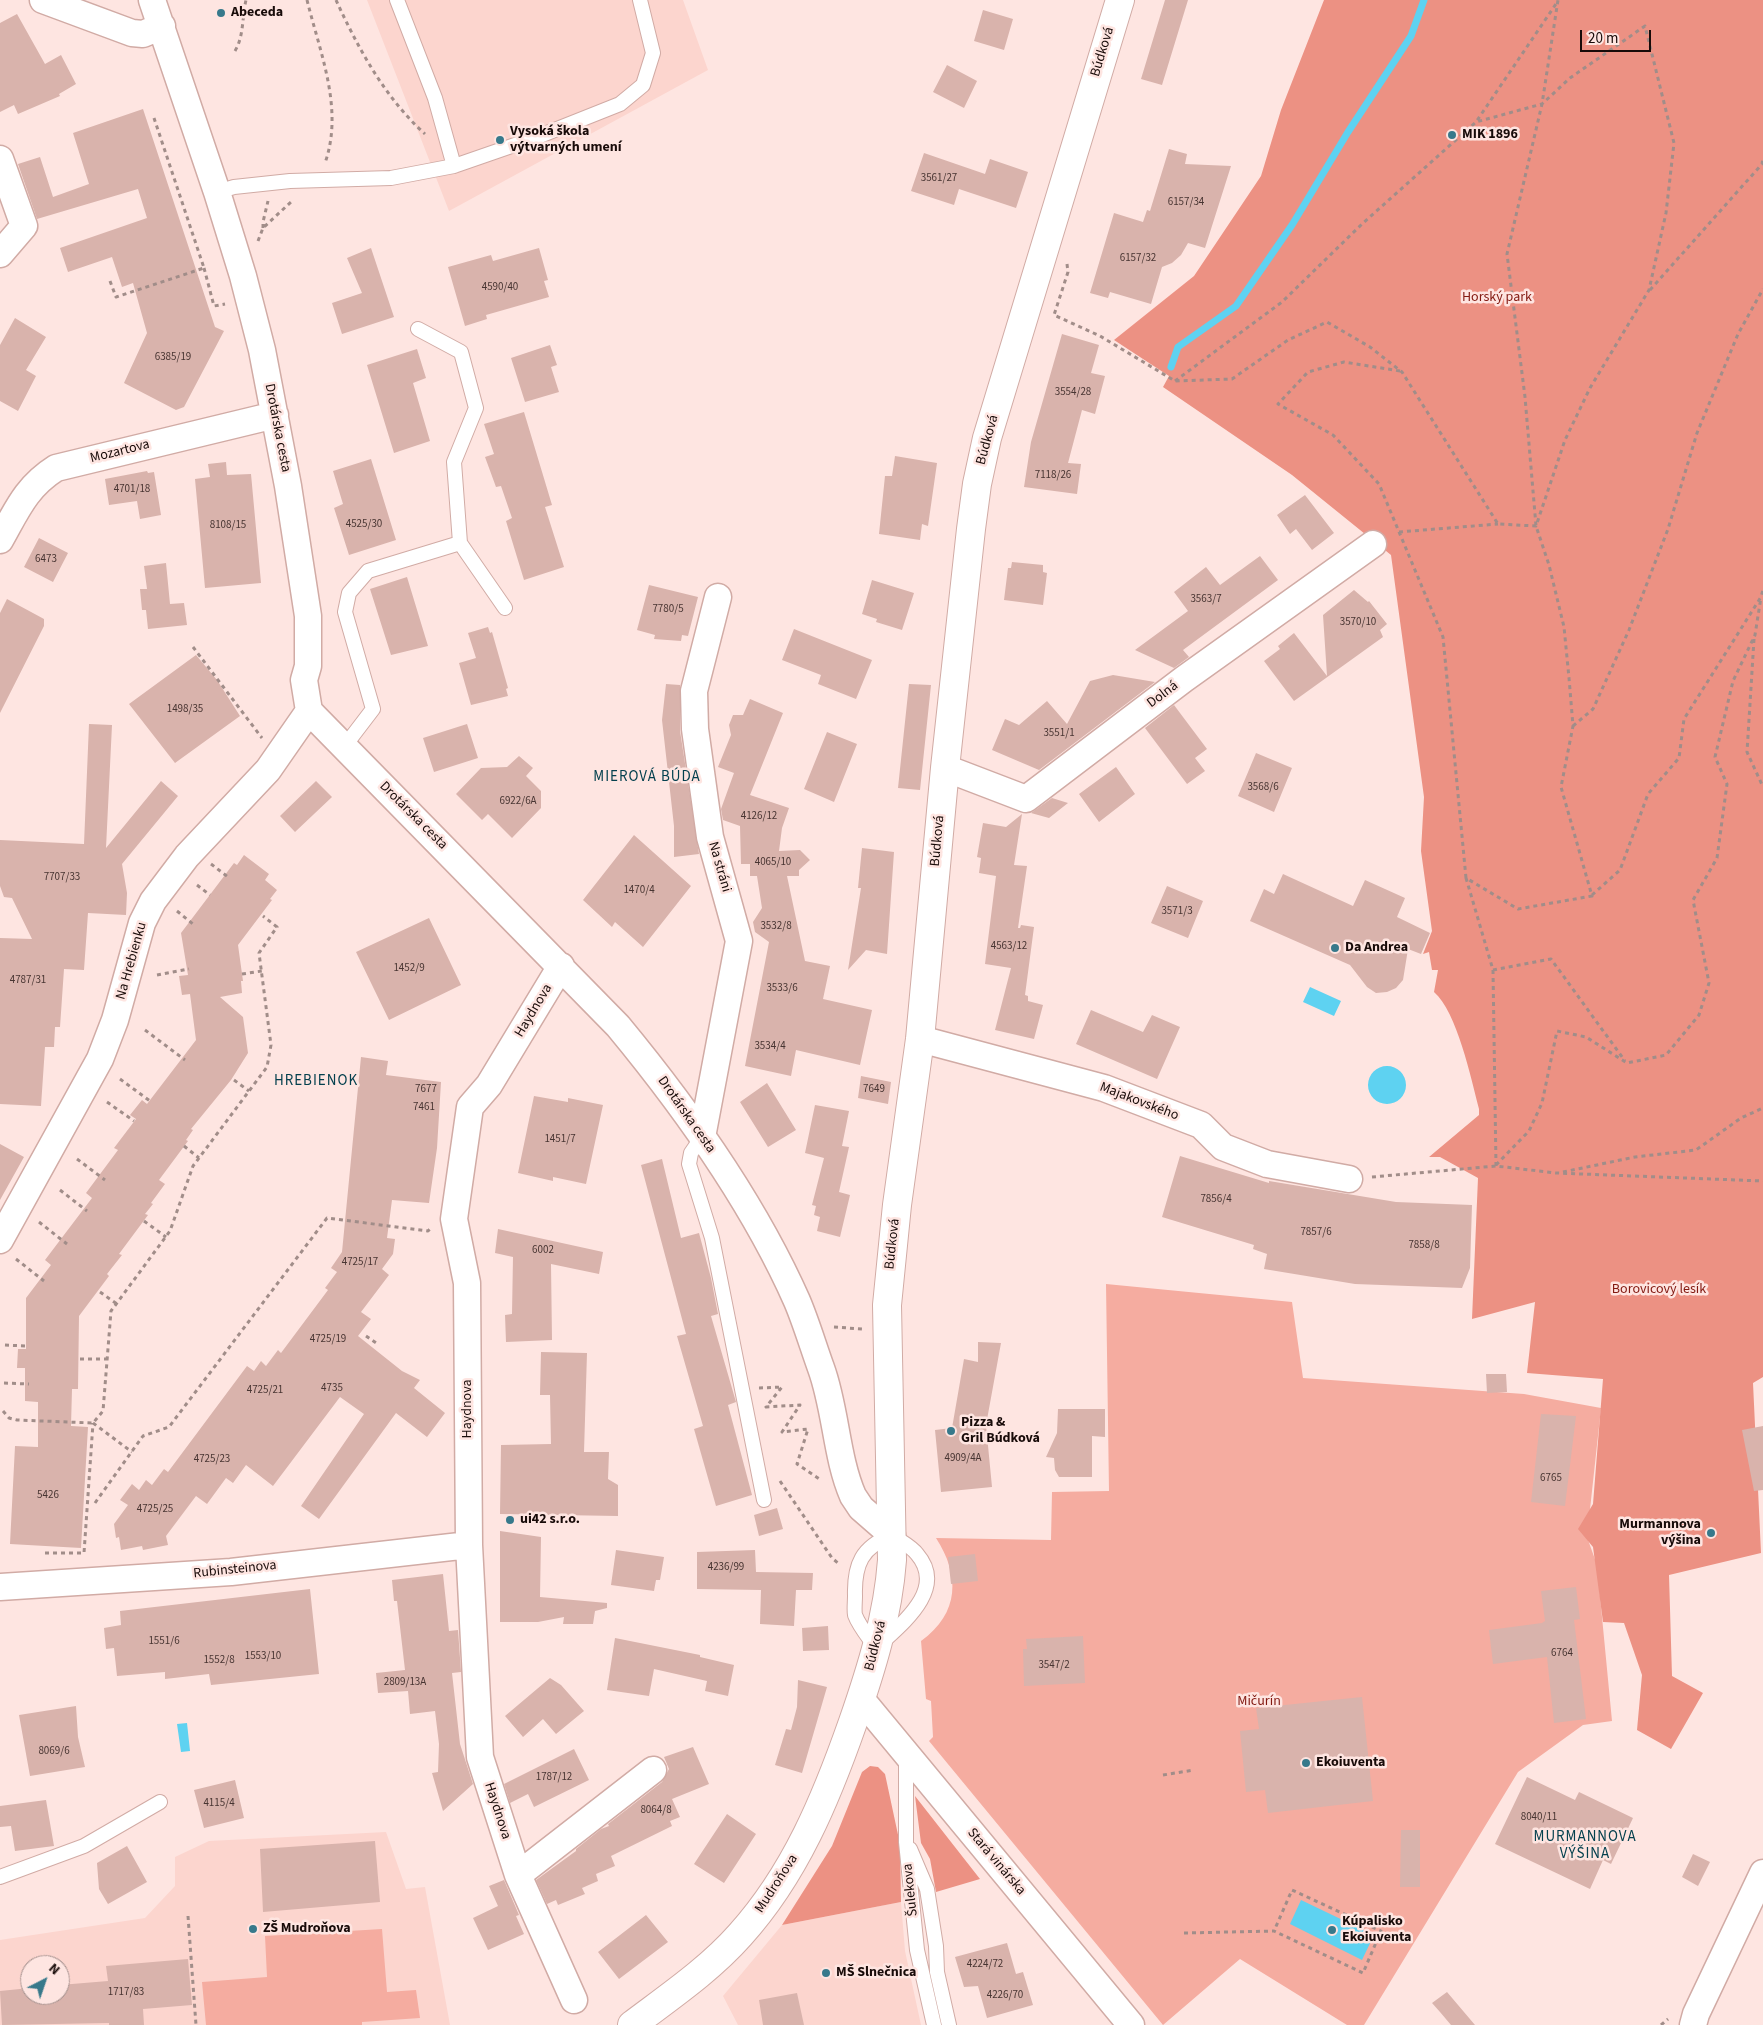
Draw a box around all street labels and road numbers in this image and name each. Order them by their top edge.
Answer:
street label: Búdková [1087,25,1119,79]
street label: Drotárska cesta [260,382,294,474]
street label: Búdková [973,413,1003,467]
street label: Mozartova [89,437,151,467]
street label: Dolná [1144,678,1182,712]
street label: Drotárska cesta [375,778,451,854]
street label: Búdková [927,815,949,867]
street label: Na stráni [704,840,734,894]
street label: Na Hrebienku [113,920,151,1002]
street label: Haydnova [512,981,556,1041]
street label: Drotárska cesta [653,1073,719,1157]
street label: Majakovského [1097,1079,1181,1125]
street label: Búdková [882,1218,904,1270]
street label: Haydnova [460,1380,476,1438]
street label: Rubinsteinova [193,1557,277,1583]
street label: Búdková [862,1619,890,1673]
street label: Haydnova [480,1780,514,1842]
street label: Stará vinárska [963,1825,1029,1899]
street label: Mudroňova [752,1852,802,1916]
street label: Šulekova [900,1863,922,1917]

